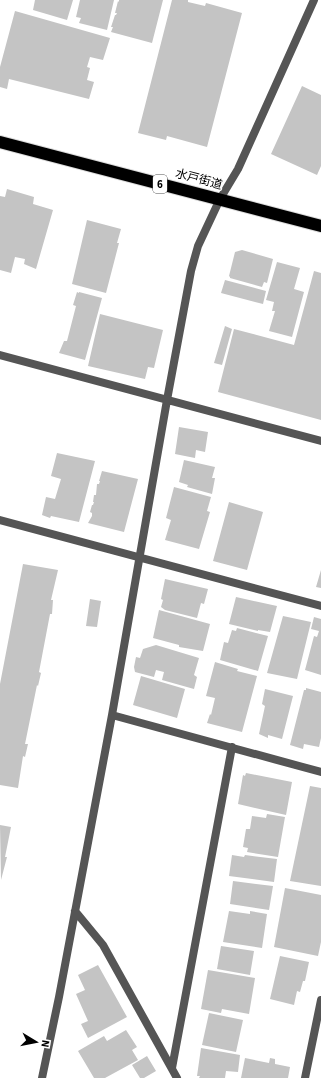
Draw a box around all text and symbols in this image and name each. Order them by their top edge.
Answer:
street label: 水戸街道 [173,165,224,194]
road number: 6 [153,175,167,193]
north arrow [16,1022,56,1062]
text: N [37,1039,53,1049]

